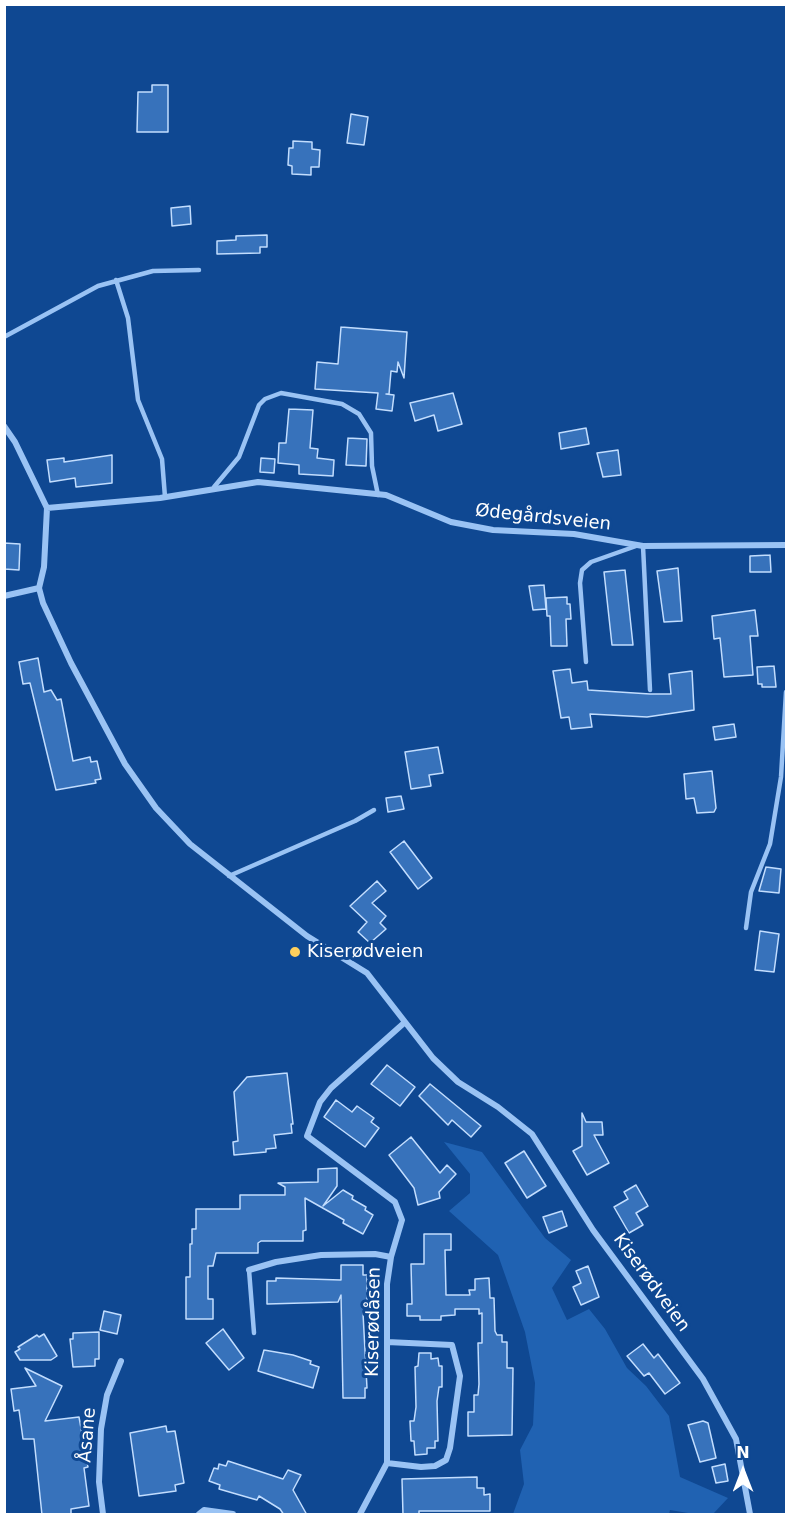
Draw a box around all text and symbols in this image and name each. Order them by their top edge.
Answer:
street label: Ødegårdsveien [474,500,612,536]
place label: Kiserødveien [307,941,423,963]
marker: Kiserødveien [288,945,302,959]
street label: Kiserødveien [608,1230,694,1336]
street label: Kiserødåsen [362,1267,386,1377]
street label: Åsane [75,1407,101,1463]
north arrow [713,1441,773,1501]
text: N [736,1443,750,1462]

